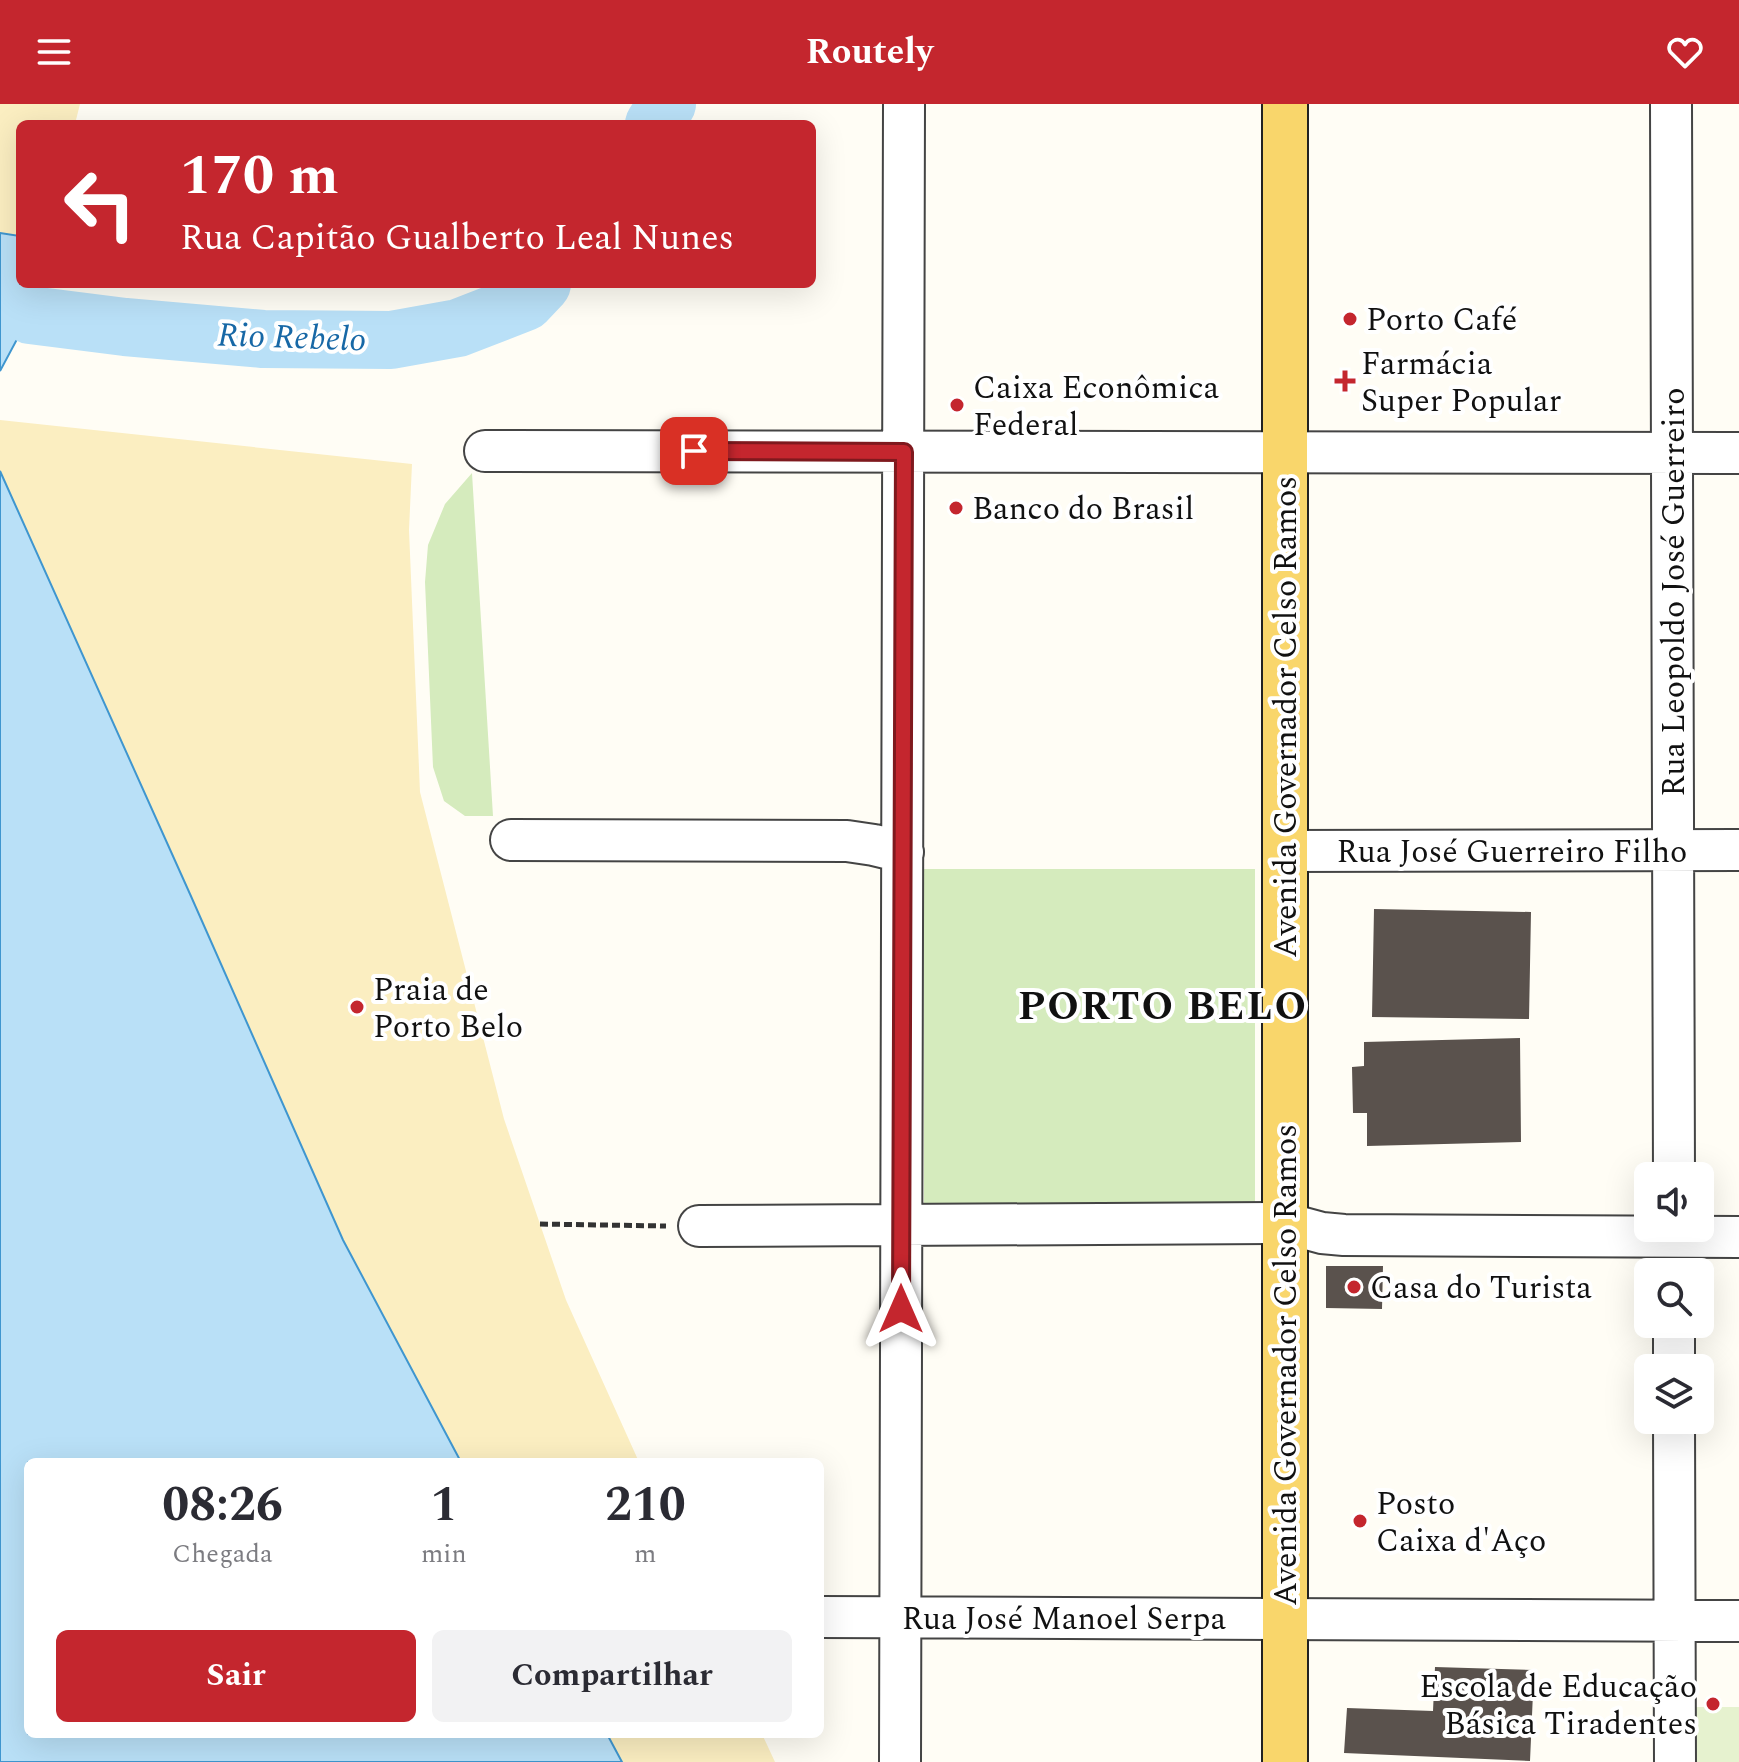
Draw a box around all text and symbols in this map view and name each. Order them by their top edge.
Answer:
text: Routely [806,25,933,80]
icon: menu [32,30,76,74]
icon: heart [1663,30,1707,74]
text: 170 m [180,134,339,219]
icon: left [48,152,152,256]
text: Rua Capitão Gualberto Leal Nunes [180,211,734,266]
place label: Porto Café [1366,296,1517,345]
water label: Rio Rebelo [216,309,367,367]
marker: Porto Café [1341,310,1359,328]
place label: Farmácia Super Popular [1361,340,1561,426]
place label: Caixa Econômica Federal [973,364,1219,450]
marker: Farmácia Super Popular [1336,372,1354,390]
street label: Rua Leopoldo José Guerreiro [1650,387,1699,797]
marker: Caixa Econômica Federal [948,396,966,414]
pin [660,417,728,485]
icon: arrive [672,429,716,473]
street label: Avenida Governador Celso Ramos [1262,476,1311,958]
place label: Banco do Brasil [972,485,1194,534]
marker: Banco do Brasil [947,499,965,517]
street label: Rua José Guerreiro Filho [1337,828,1687,877]
place label: Praia de Porto Belo [373,966,523,1052]
district label: PORTO BELO [1018,977,1308,1038]
marker: Praia de Porto Belo [348,998,366,1016]
street label: Avenida Governador Celso Ramos [1262,1124,1311,1606]
map controls [1634,1162,1714,1434]
button: sound [1634,1162,1714,1242]
button: search [1634,1258,1714,1338]
place label: Casa do Turista [1370,1264,1592,1313]
position arrow [859,1267,943,1351]
marker: Casa do Turista [1345,1278,1363,1296]
button: layers [1634,1354,1714,1434]
text: 08:26 [162,1469,283,1542]
text: 1 [430,1469,457,1542]
text: 210 [605,1469,686,1542]
place label: Posto Caixa d'Aço [1376,1480,1546,1566]
marker: Posto Caixa d'Aço [1351,1512,1369,1530]
text: Chegada [172,1534,273,1574]
text: min [421,1534,467,1574]
text: m [634,1534,656,1574]
street label: Rua José Manoel Serpa [902,1595,1226,1644]
button: Sair [56,1630,416,1722]
button: Compartilhar [432,1630,792,1722]
place label: Escola de Educação Básica Tiradentes [1419,1663,1697,1749]
marker: Escola de Educação Básica Tiradentes [1704,1695,1722,1713]

